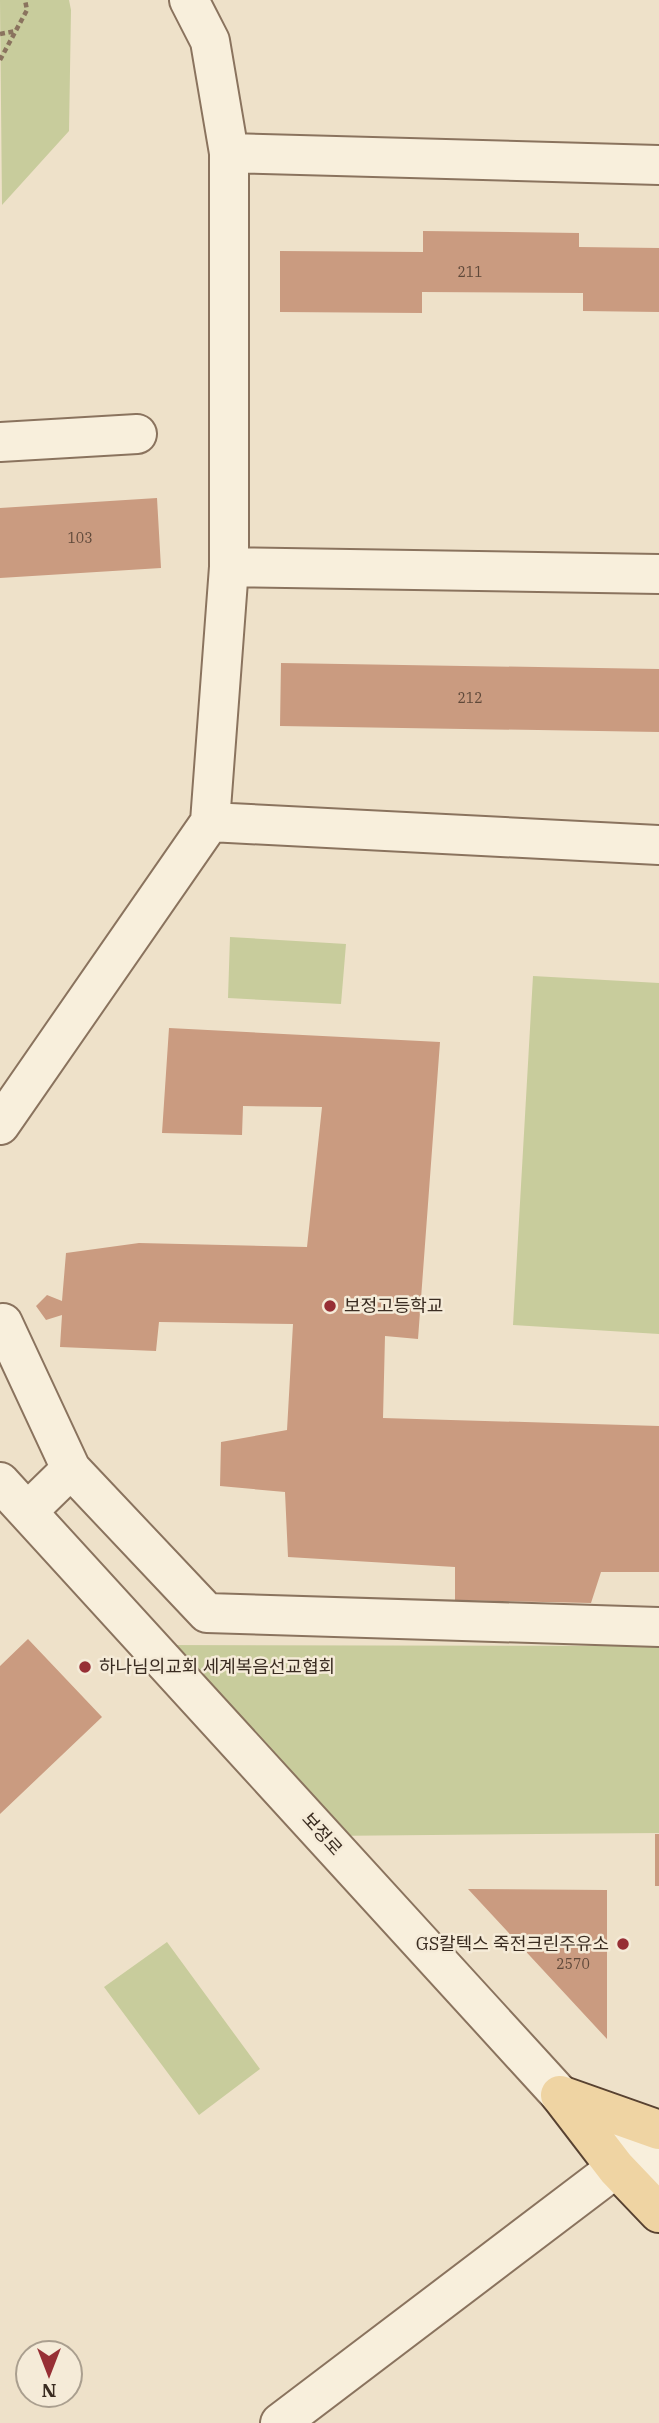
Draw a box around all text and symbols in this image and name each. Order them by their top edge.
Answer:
house number: 211 [457,263,483,281]
house number: 103 [67,529,93,547]
house number: 212 [457,689,483,707]
place label: 보정고등학교 [344,1294,443,1317]
marker: 보정고등학교 [322,1298,338,1314]
place label: 하나님의교회 세계복음선교협회 [99,1655,335,1678]
marker: 하나님의교회 세계복음선교협회 [77,1659,93,1675]
street label: 보정로 [297,1808,348,1860]
place label: GS칼텍스 죽전크린주유소 [416,1932,609,1955]
marker: GS칼텍스 죽전크린주유소 [615,1936,631,1952]
house number: 2570 [556,1955,590,1973]
north arrow [14,2339,84,2409]
text: N [41,2379,57,2403]

